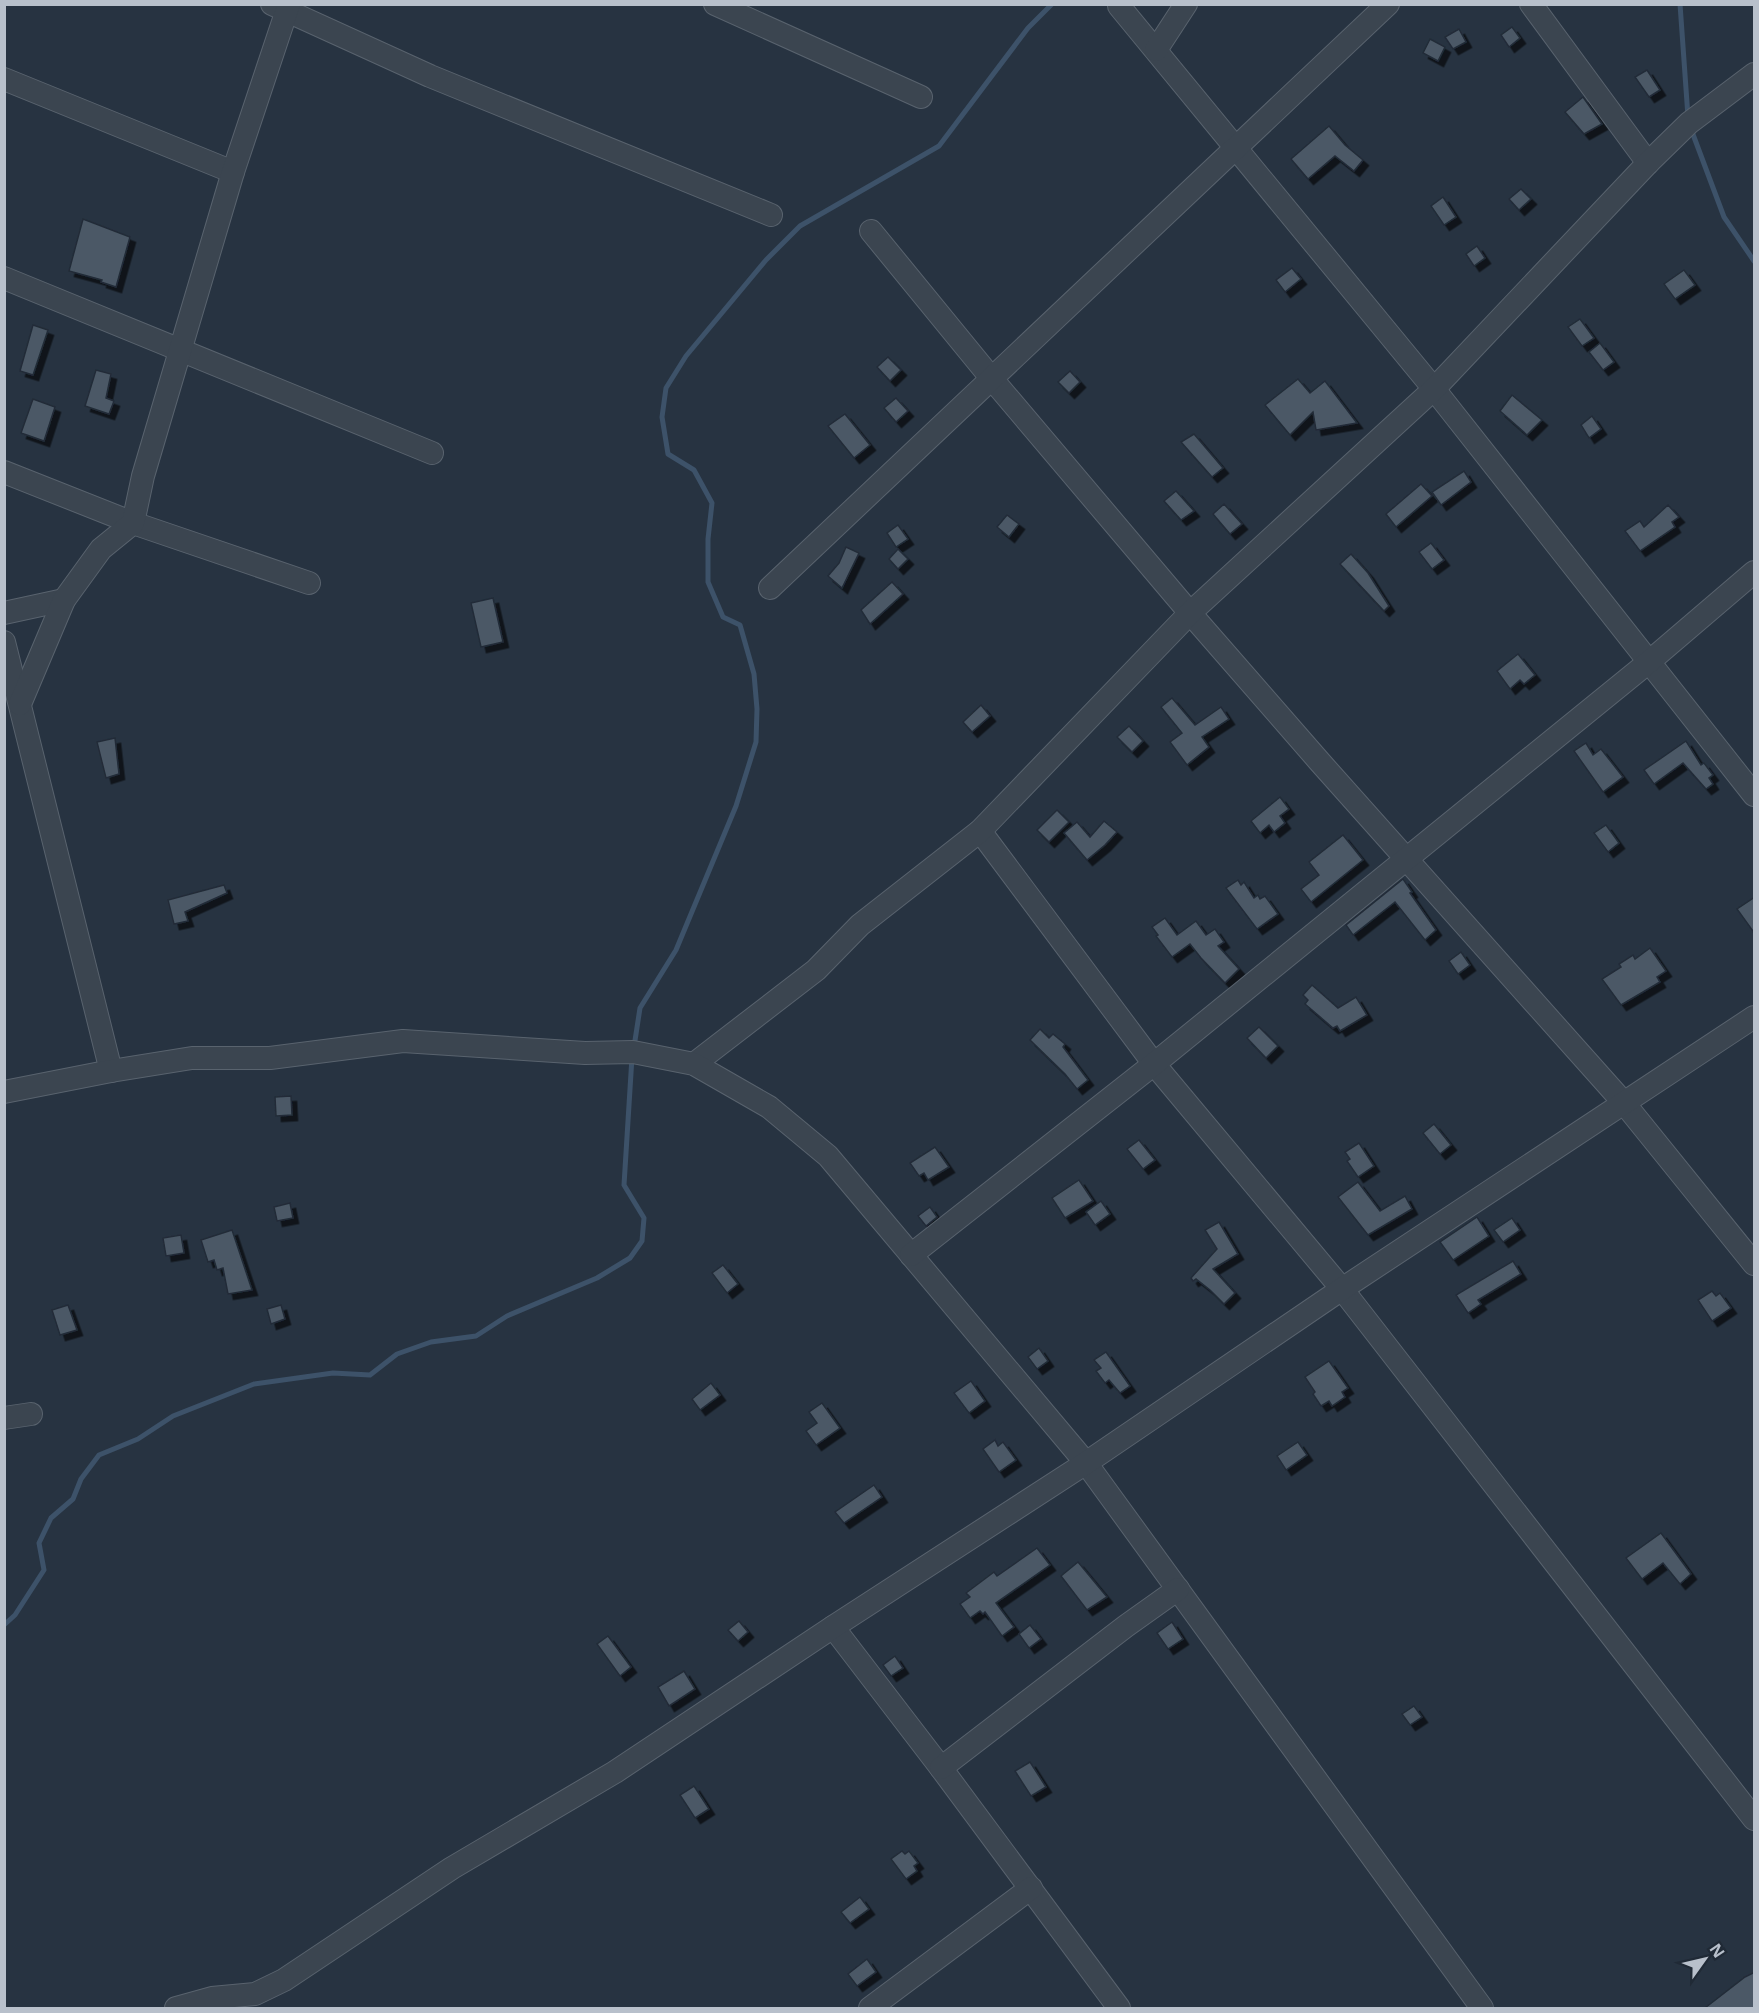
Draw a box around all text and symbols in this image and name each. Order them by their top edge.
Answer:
north arrow [1675,1929,1735,1989]
text: N [1705,1939,1730,1962]

